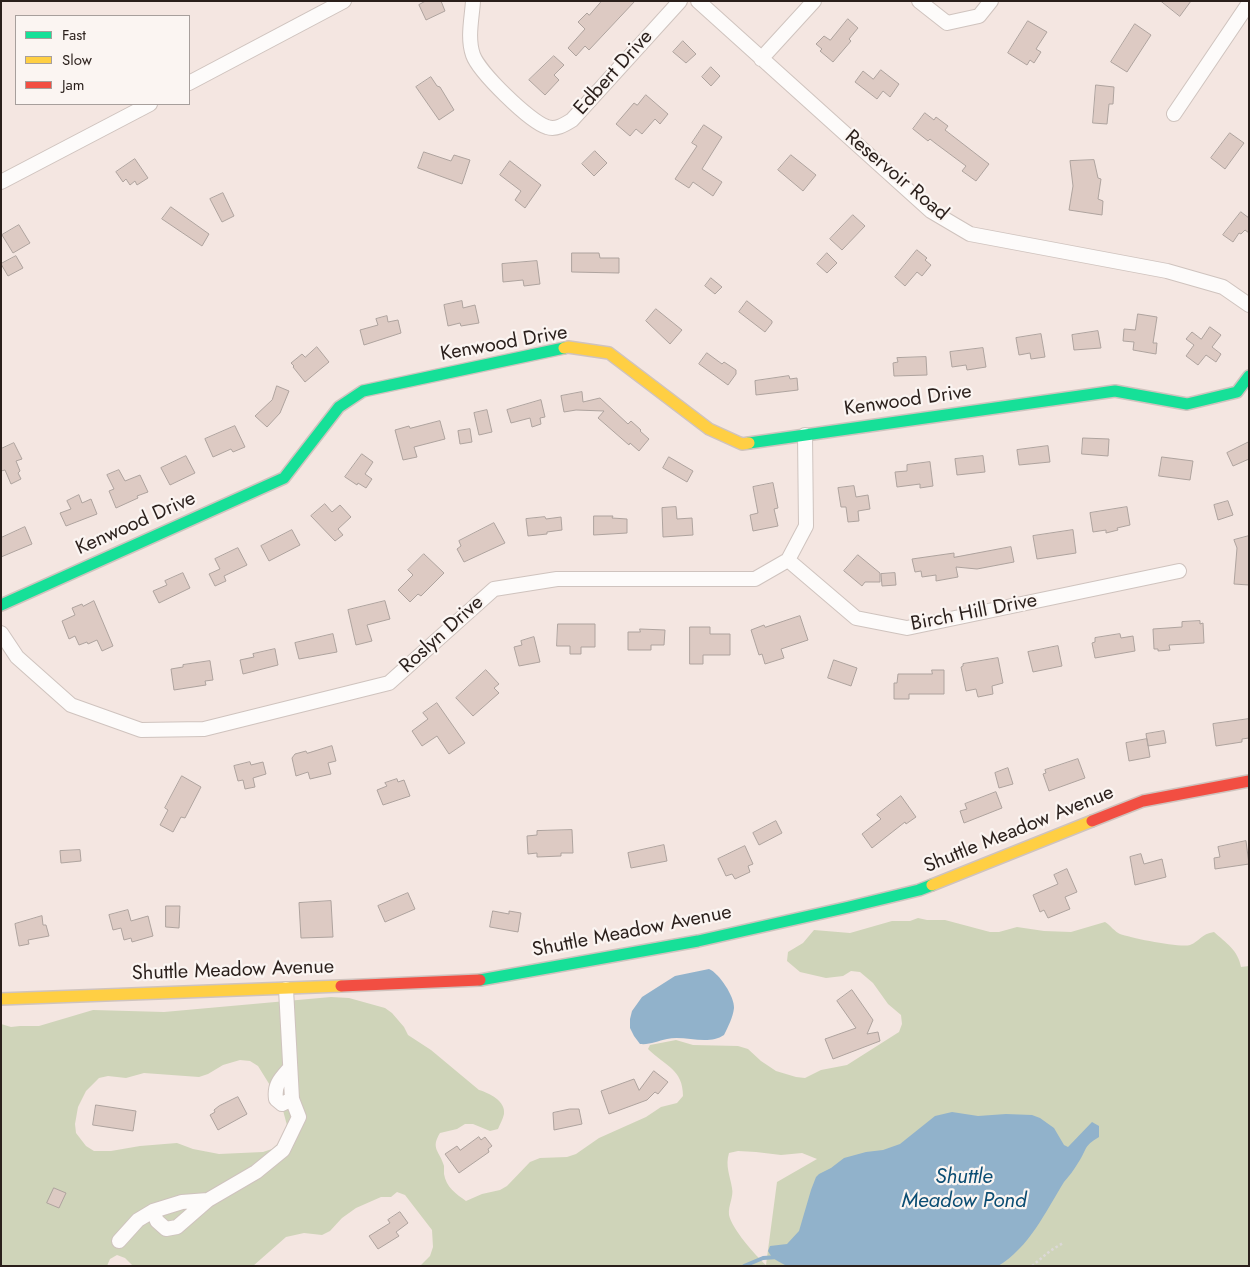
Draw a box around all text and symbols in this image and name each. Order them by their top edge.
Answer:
legend [15,15,190,105]
text: Fast [62,24,86,46]
street label: Edbert Drive [570,26,658,120]
text: Slow [62,49,92,71]
text: Jam [62,74,85,96]
street label: Reservoir Road [839,126,953,226]
street label: Kenwood Drive [439,321,569,367]
street label: Kenwood Drive [843,380,973,422]
street label: Kenwood Drive [72,487,200,561]
street label: Birch Hill Drive [909,589,1039,637]
street label: Roslyn Drive [395,591,489,679]
street label: Shuttle Meadow Avenue [921,781,1117,879]
street label: Shuttle Meadow Avenue [530,901,734,963]
street label: Shuttle Meadow Avenue [131,955,335,987]
water label: Shuttle Meadow Pond [901,1165,1027,1215]

